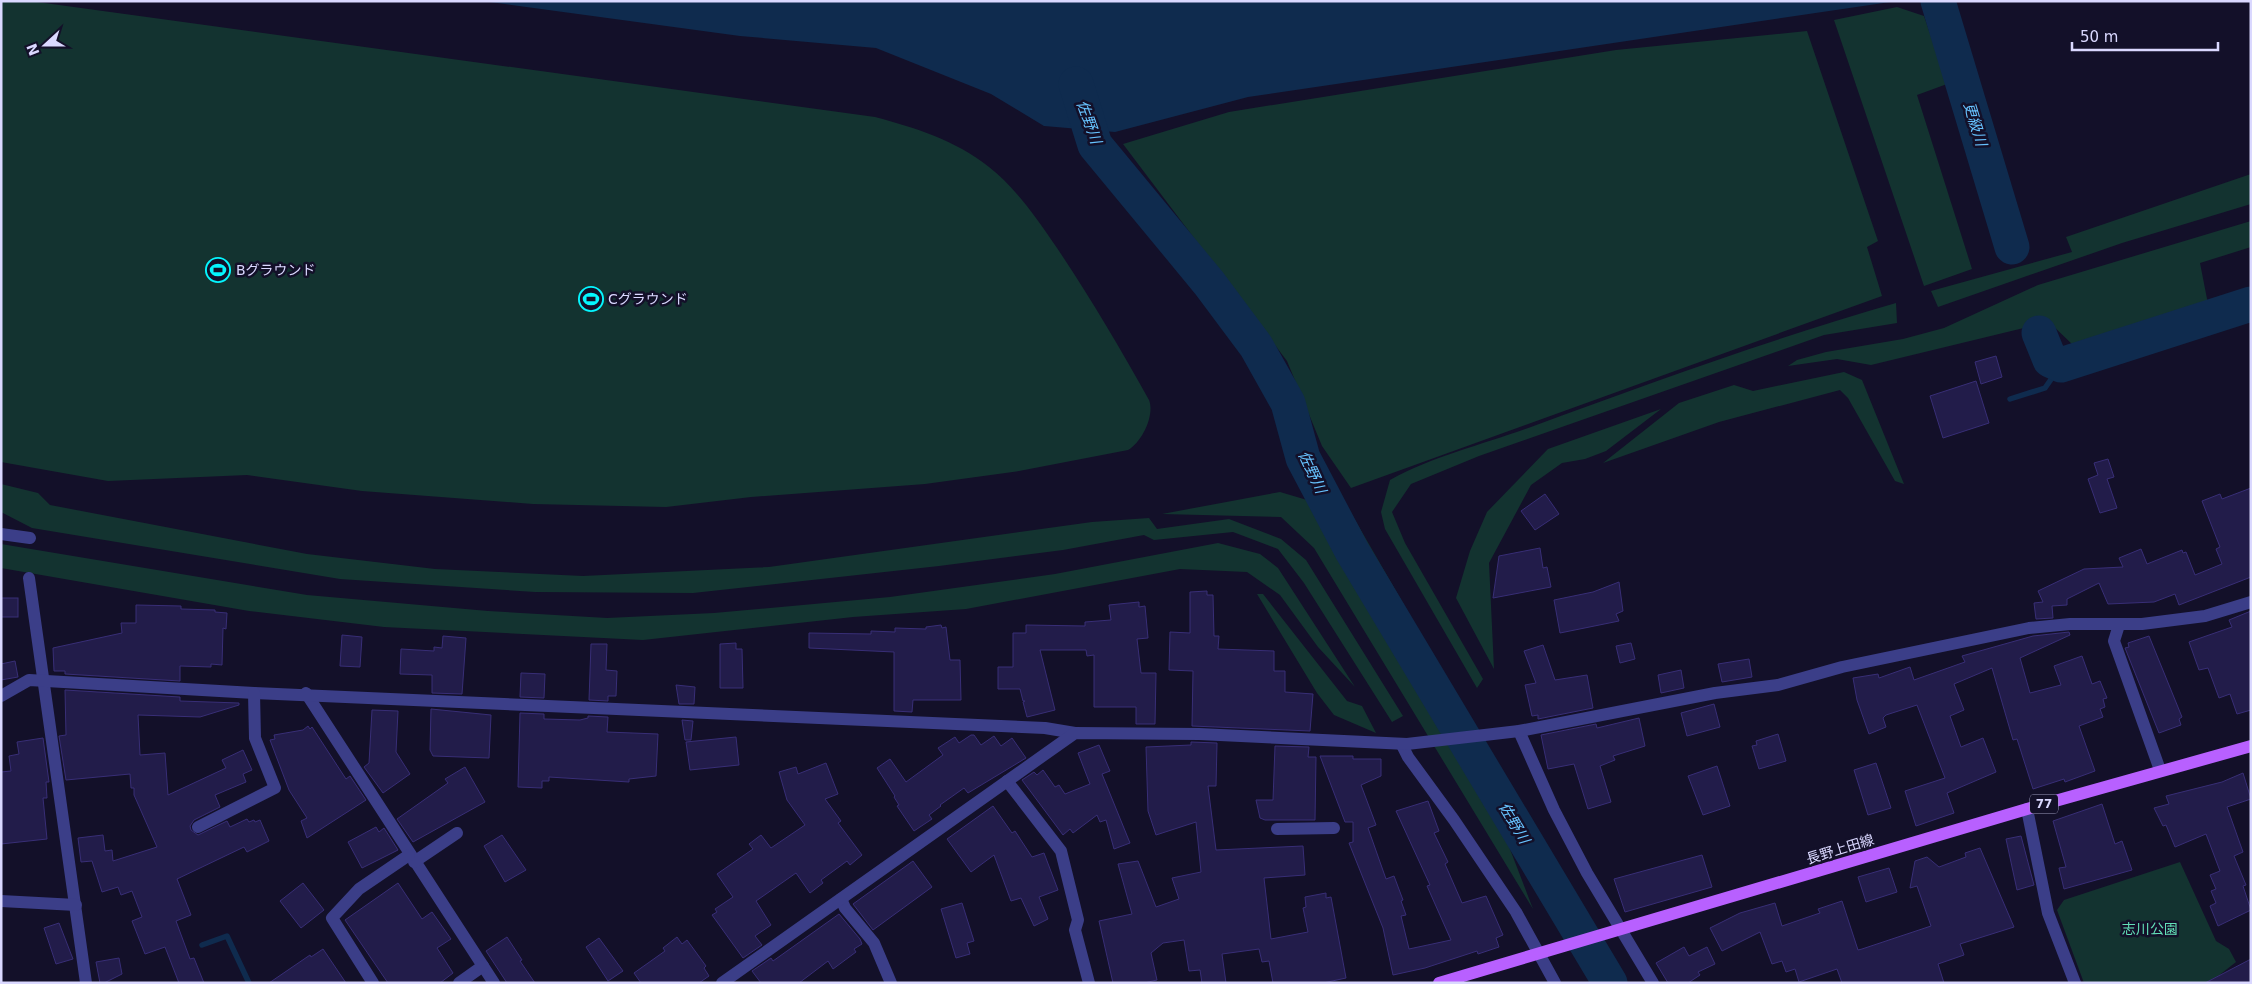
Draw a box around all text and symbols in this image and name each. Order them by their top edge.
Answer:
north arrow [20,20,70,70]
scale bar [2072,20,2218,52]
text: 50 m [2080,28,2118,46]
text: N [23,41,42,58]
water label: 佐野川 [1073,98,1106,148]
water label: 更級川 [1960,100,1991,150]
sports icon: Bグラウンド [205,257,231,283]
place label: Bグラウンド [236,262,316,278]
sports icon: Cグラウンド [578,286,604,312]
place label: Cグラウンド [608,291,688,307]
water label: 佐野川 [1294,448,1331,498]
road number: 77 [2030,794,2058,814]
water label: 佐野川 [1495,799,1534,849]
street label: 長野上田線 [1804,831,1876,867]
park label: 志川公園 [2122,921,2178,937]

